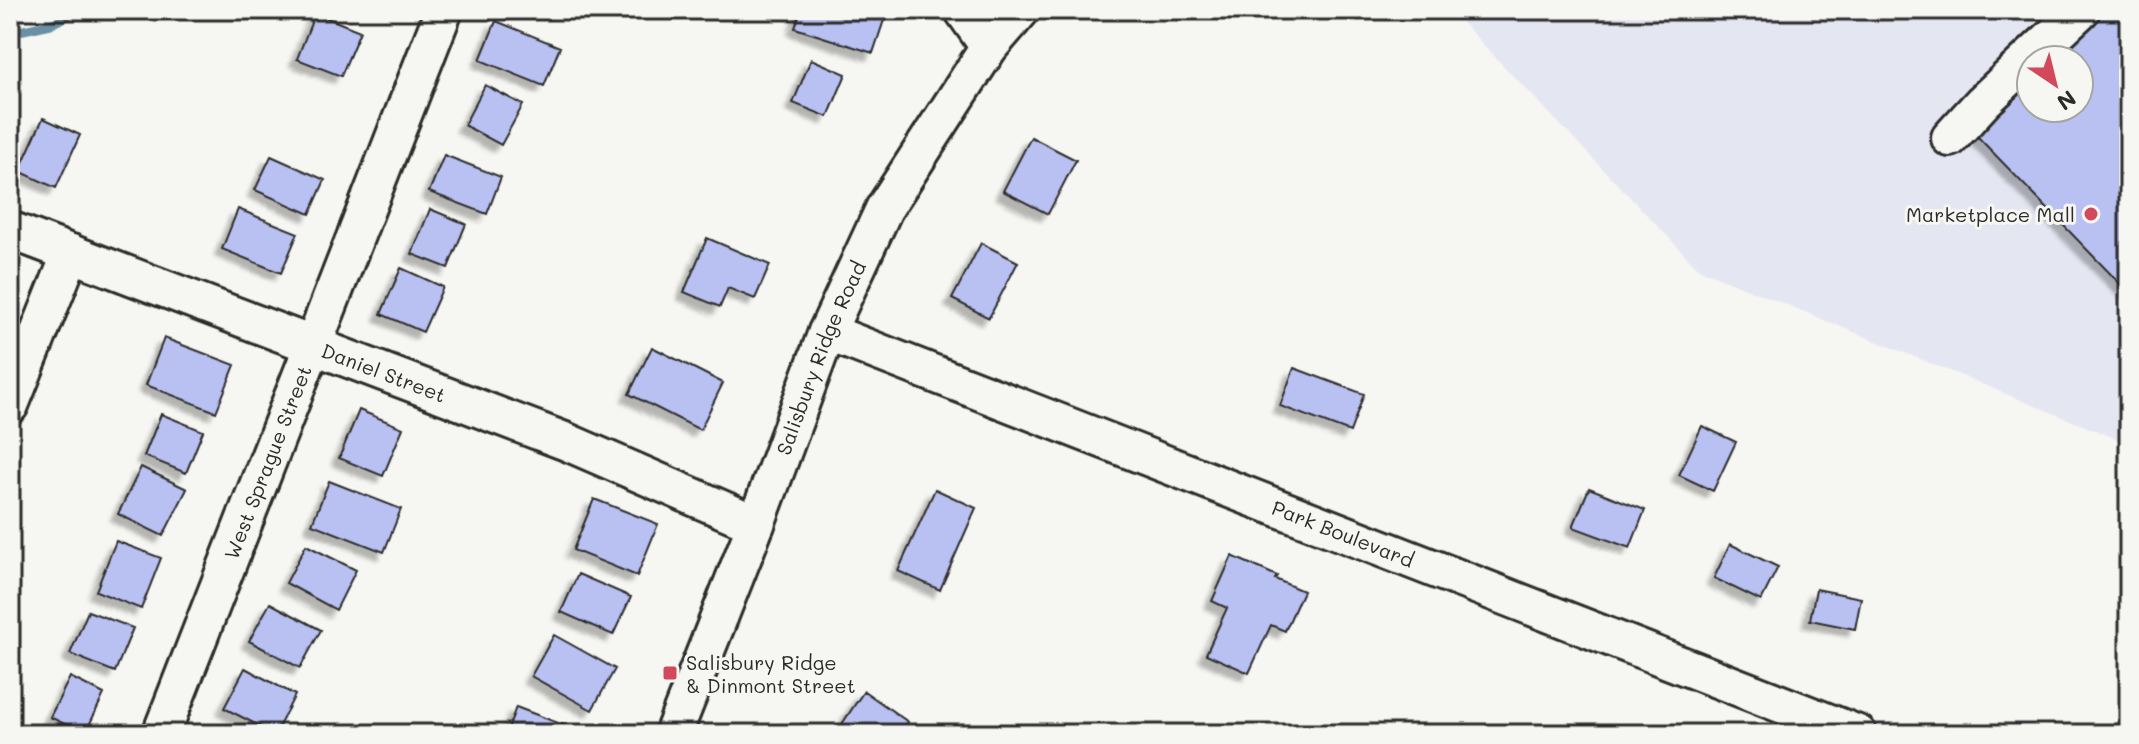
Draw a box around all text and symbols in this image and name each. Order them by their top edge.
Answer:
north arrow [2015,44,2095,124]
text: N [2052,84,2082,117]
place label: Marketplace Mall [1906,201,2075,227]
marker: Marketplace Mall [2082,205,2100,223]
street label: Salisbury Ridge Road [770,257,871,459]
street label: Daniel Street [318,337,450,408]
street label: West Sprague Street [218,361,317,563]
street label: Park Boulevard [1268,494,1418,573]
place label: Salisbury Ridge & Dinmont Street [686,649,856,698]
marker: Salisbury Ridge & Dinmont Street [661,664,679,682]

